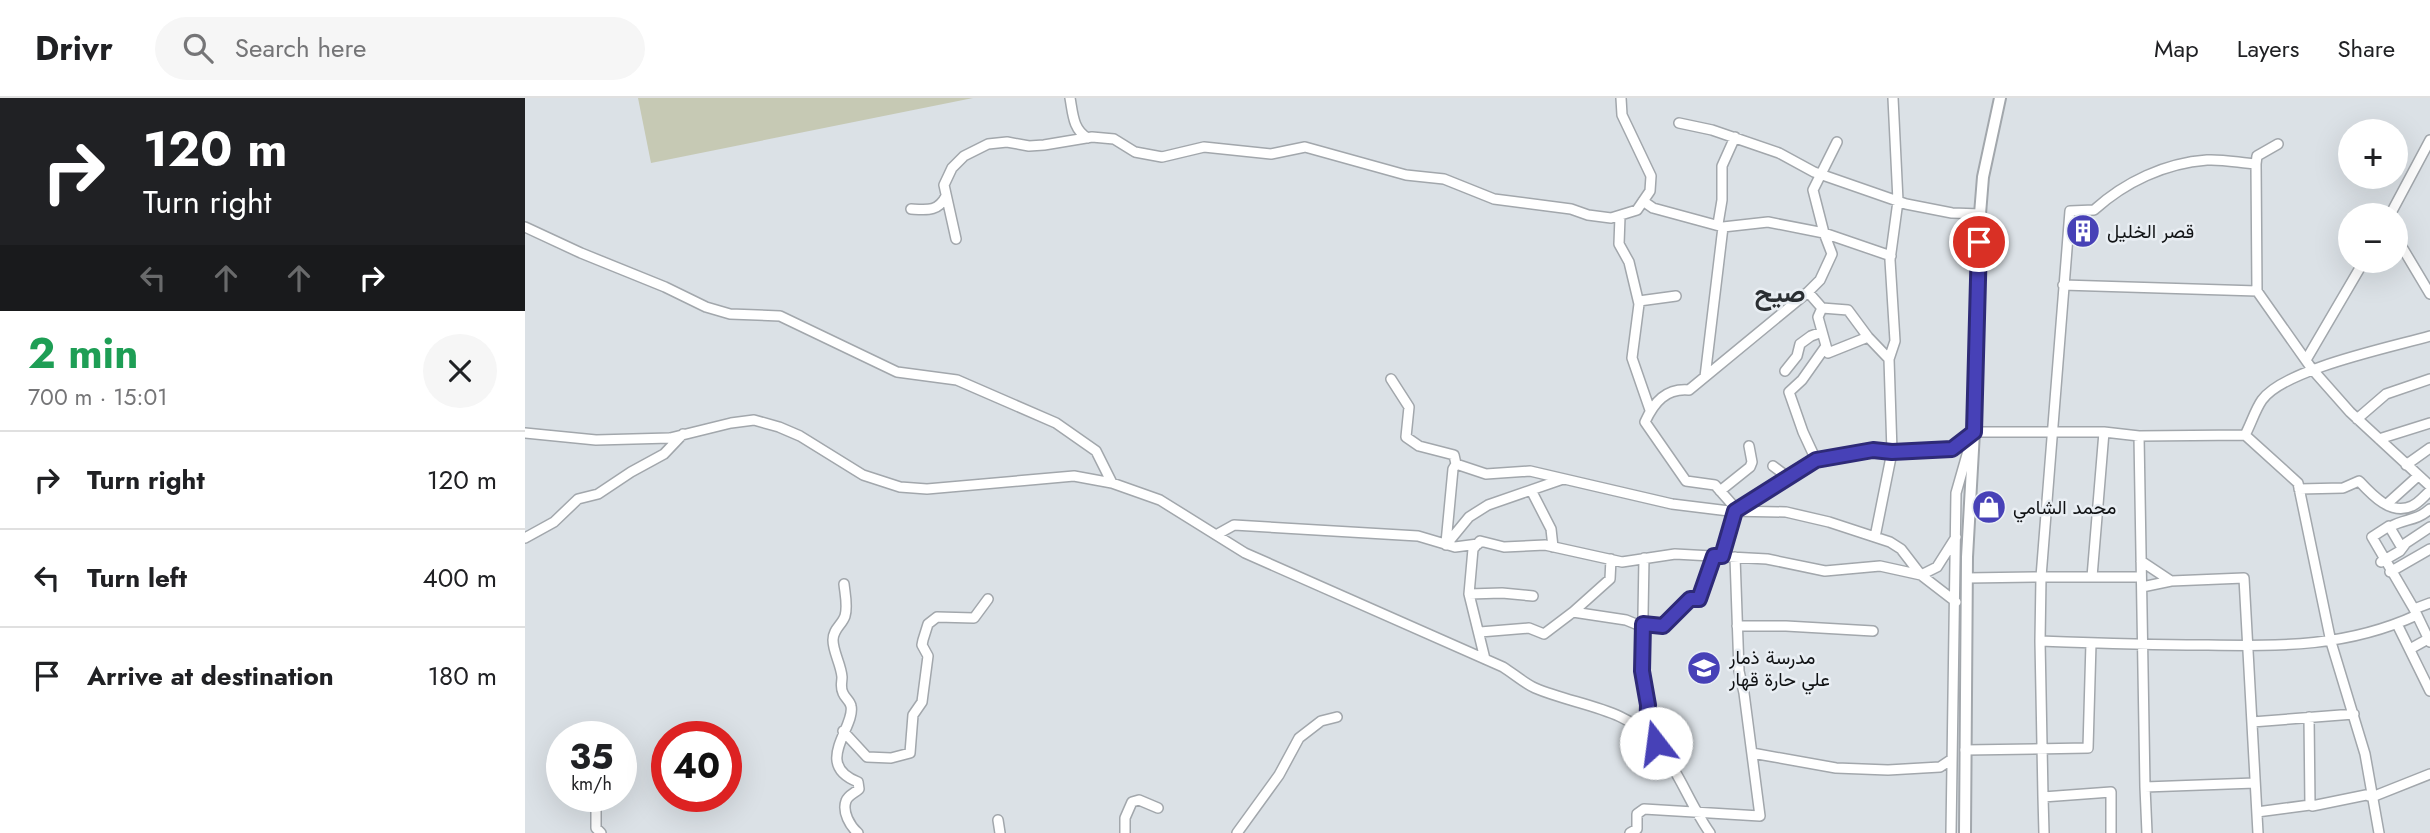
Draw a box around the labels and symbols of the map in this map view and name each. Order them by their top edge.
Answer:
pin [1949,212,2009,272]
building icon: قصر الخليل [2064,212,2102,250]
place label: قصر الخليل [2107,218,2194,245]
district label: صيح [1754,274,1806,312]
shop icon: محمد الشامي [1970,488,2008,526]
place label: محمد الشامي [2013,494,2117,523]
place label: مدرسة ذمار علي حارة قهار [1728,644,1830,695]
school or university icon: مدرسة ذمار علي حارة قهار [1685,649,1723,687]
position arrow [1619,706,1693,780]
speed limit sign: 40 [651,721,742,812]

